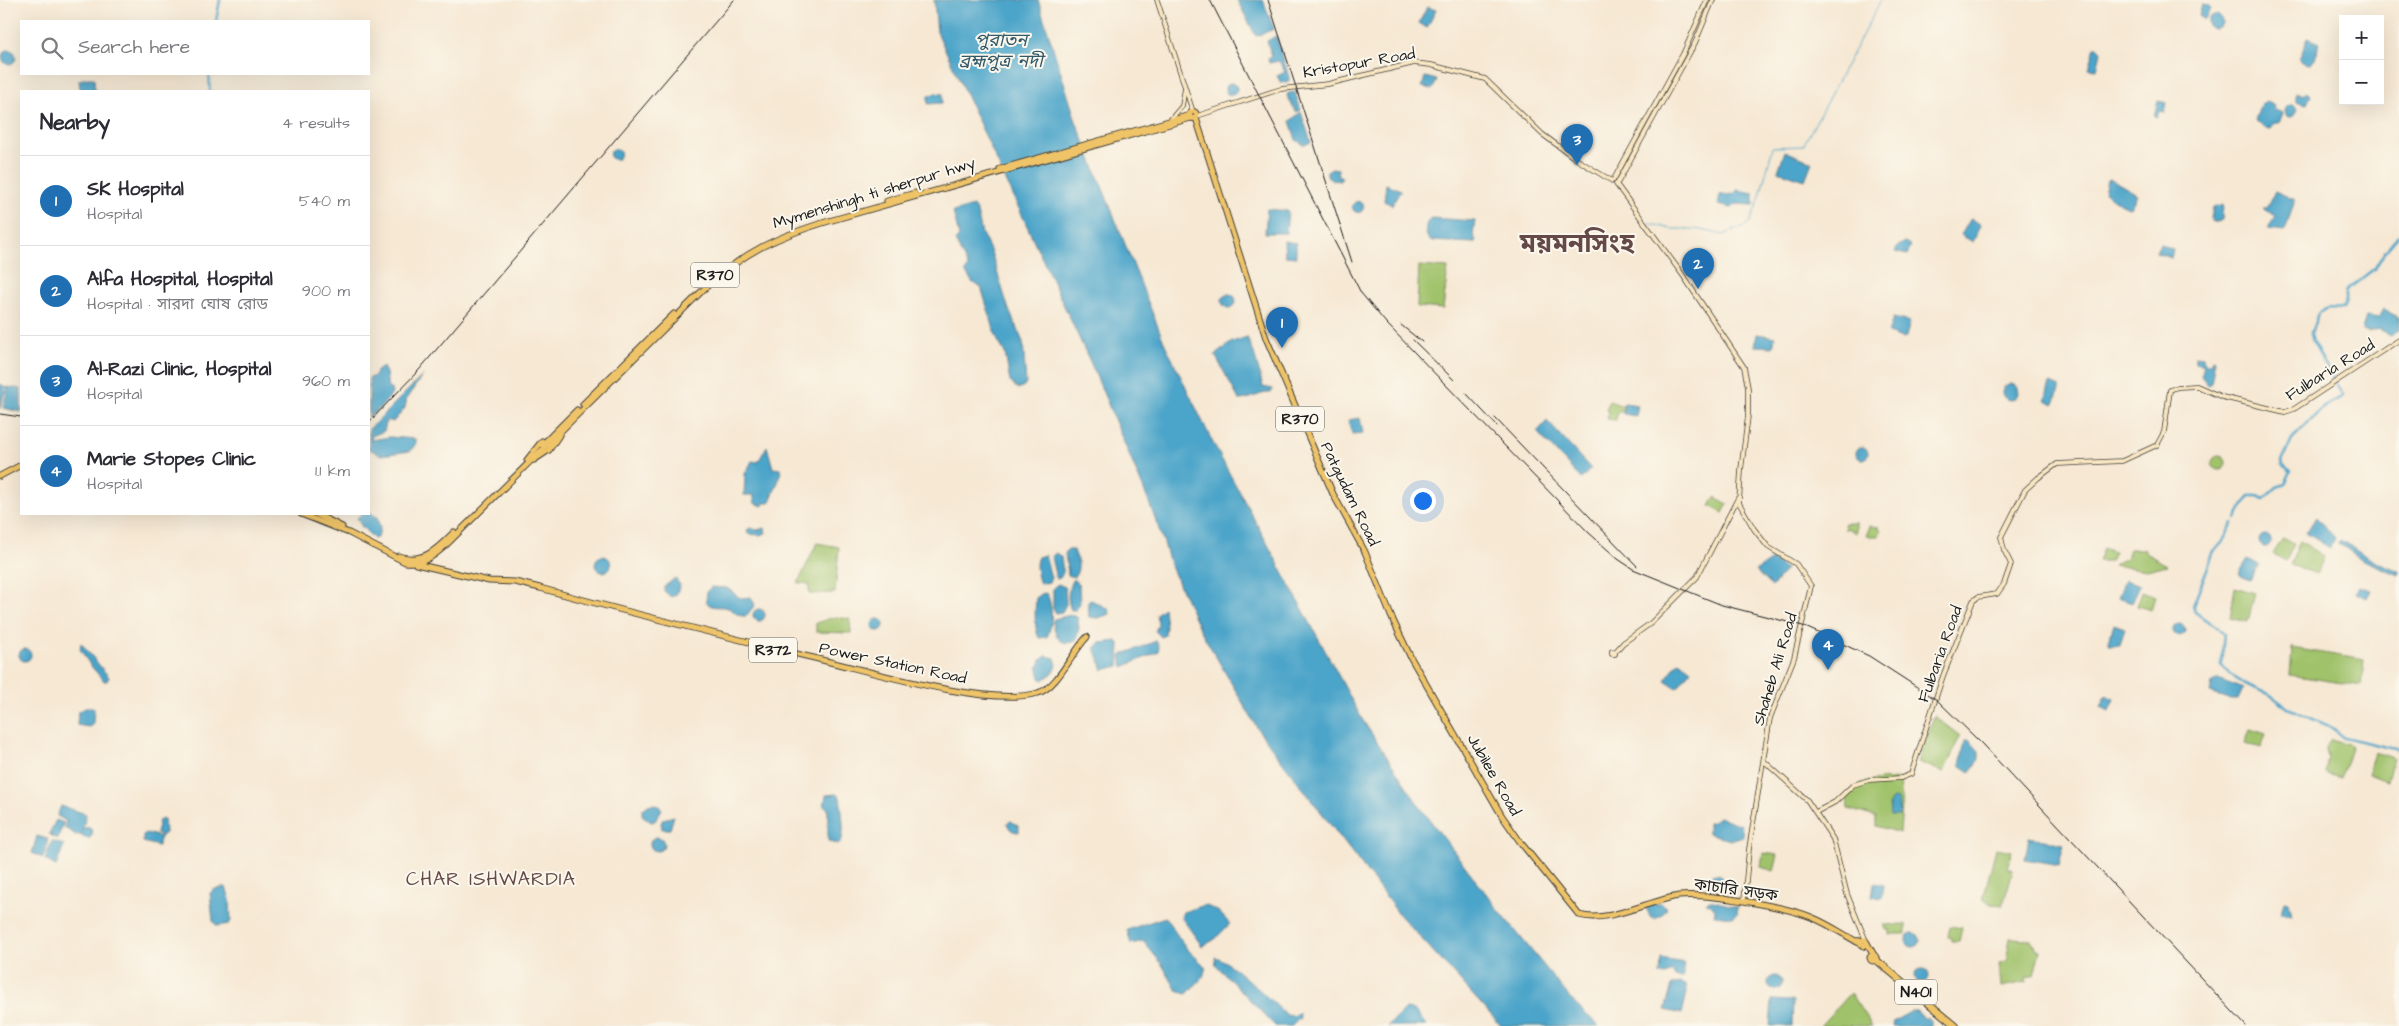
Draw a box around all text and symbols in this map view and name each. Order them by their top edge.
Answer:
map controls [2339,15,2384,105]
button: + [2339,15,2384,60]
search box [20,20,370,75]
water label: পুরাতন ব্রহ্মপুত্র নদী [959,28,1046,74]
icon: search [38,34,66,62]
text: Search here [78,34,190,61]
street label: Kristopur Road [1301,42,1417,84]
button: − [2339,60,2384,105]
text: Nearby [40,108,110,137]
text: 4 results [282,112,350,134]
pin: 3 [1561,124,1593,165]
street label: Mymenshingh ti sherpur hwy [770,152,978,235]
text: SK Hospital [87,176,184,203]
text: 1 [55,190,57,212]
text: 540 m [299,190,350,212]
text: Hospital [87,203,142,225]
district label: ময়মনসিংহ [1519,226,1635,262]
pin: 2 [1682,248,1714,289]
road number: R370 [691,262,739,288]
text: Alfa Hospital, Hospital [87,266,273,293]
text: 2 [51,280,61,302]
text: 900 m [302,280,350,302]
text: Hospital · সারদা ঘোষ রোড [87,293,268,315]
pin: 1 [1266,307,1298,348]
street label: Fulbaria Road [2281,334,2379,406]
text: Al-Razi Clinic, Hospital [87,356,271,383]
text: 3 [52,370,60,392]
text: 960 m [302,370,350,392]
text: Hospital [87,383,142,405]
road number: R370 [1276,406,1324,432]
street label: Patgudam Road [1314,438,1385,550]
text: Marie Stopes Clinic [87,446,256,473]
text: 4 [51,460,61,482]
text: 1.1 km [315,460,350,482]
text: Hospital [87,473,142,495]
your location [1410,488,1436,514]
street label: Fulbaria Road [1912,603,1968,705]
street label: Shaheb Ali Road [1747,610,1803,728]
pin: 4 [1812,629,1844,670]
street label: Power Station Road [817,637,969,689]
road number: R372 [749,638,797,662]
street label: Jubilee Road [1462,730,1526,820]
district label: CHAR ISHWARDIA [406,866,576,893]
street label: কাচারি সড়ক [1692,873,1780,907]
road number: N401 [1895,980,1937,1004]

